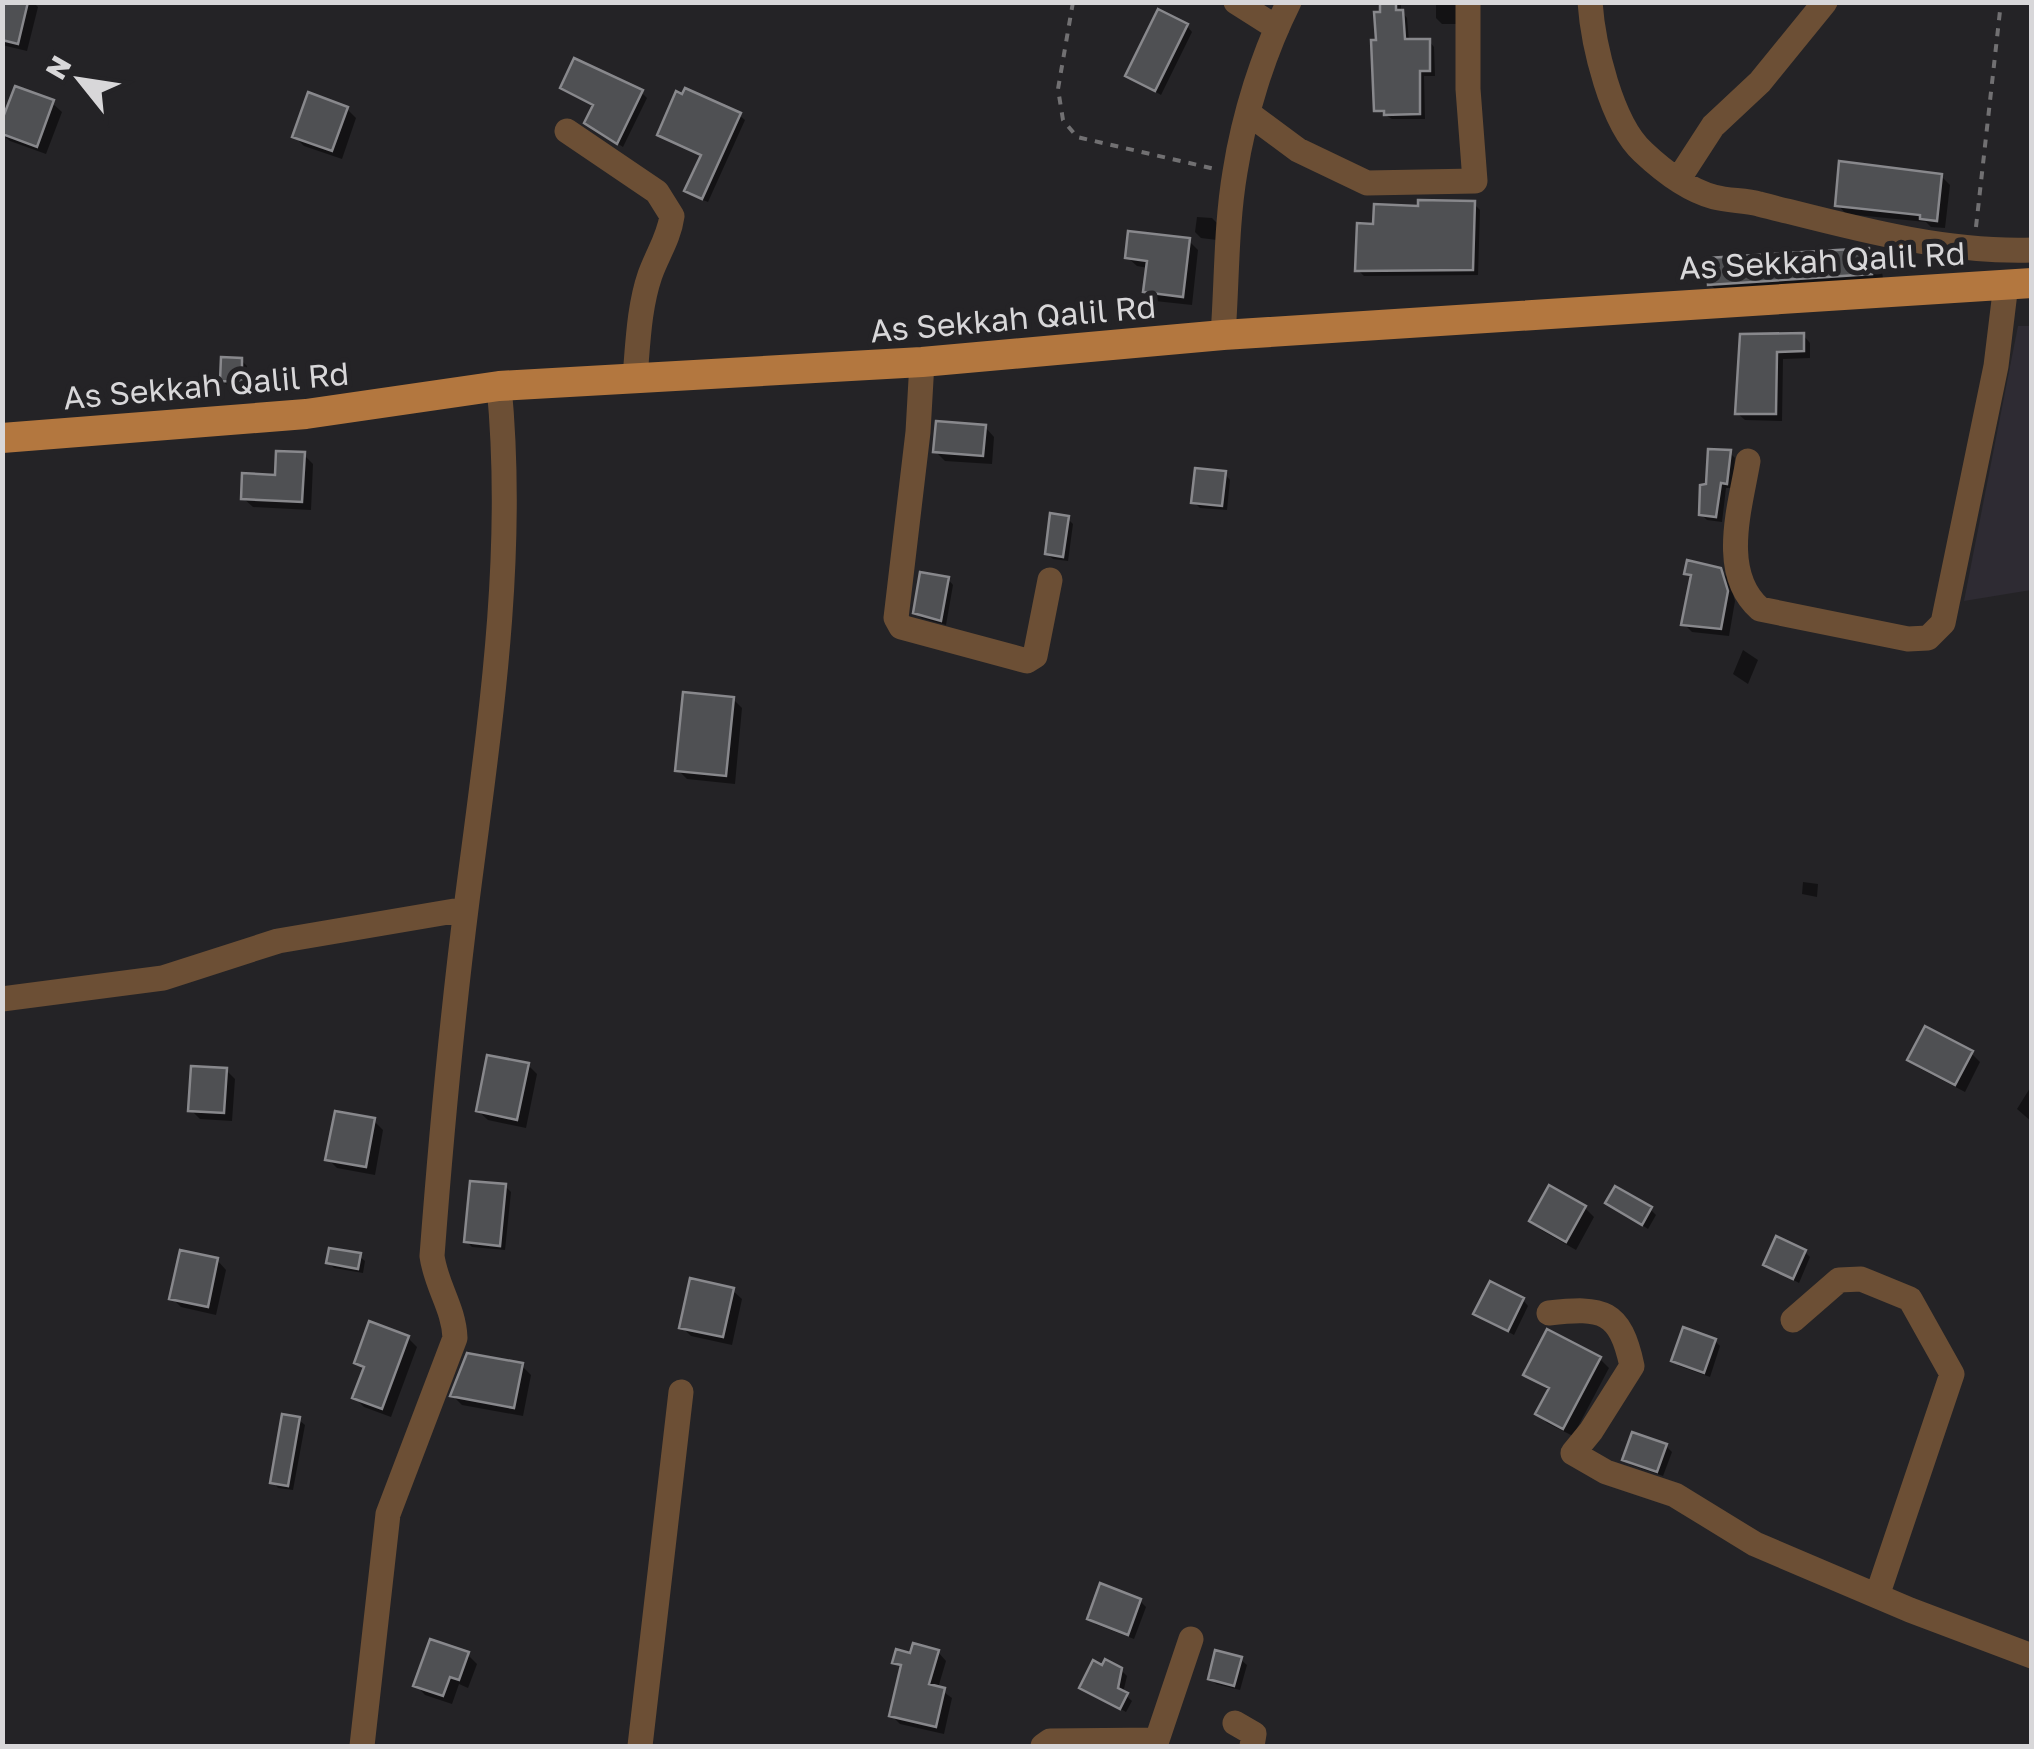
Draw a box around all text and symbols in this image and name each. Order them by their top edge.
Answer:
north arrow [30,30,130,130]
text: N [38,50,78,85]
street label: As Sekkah Qalil Rd [1678,234,1966,286]
street label: As Sekkah Qalil Rd [868,287,1158,349]
street label: As Sekkah Qalil Rd [61,354,351,416]

